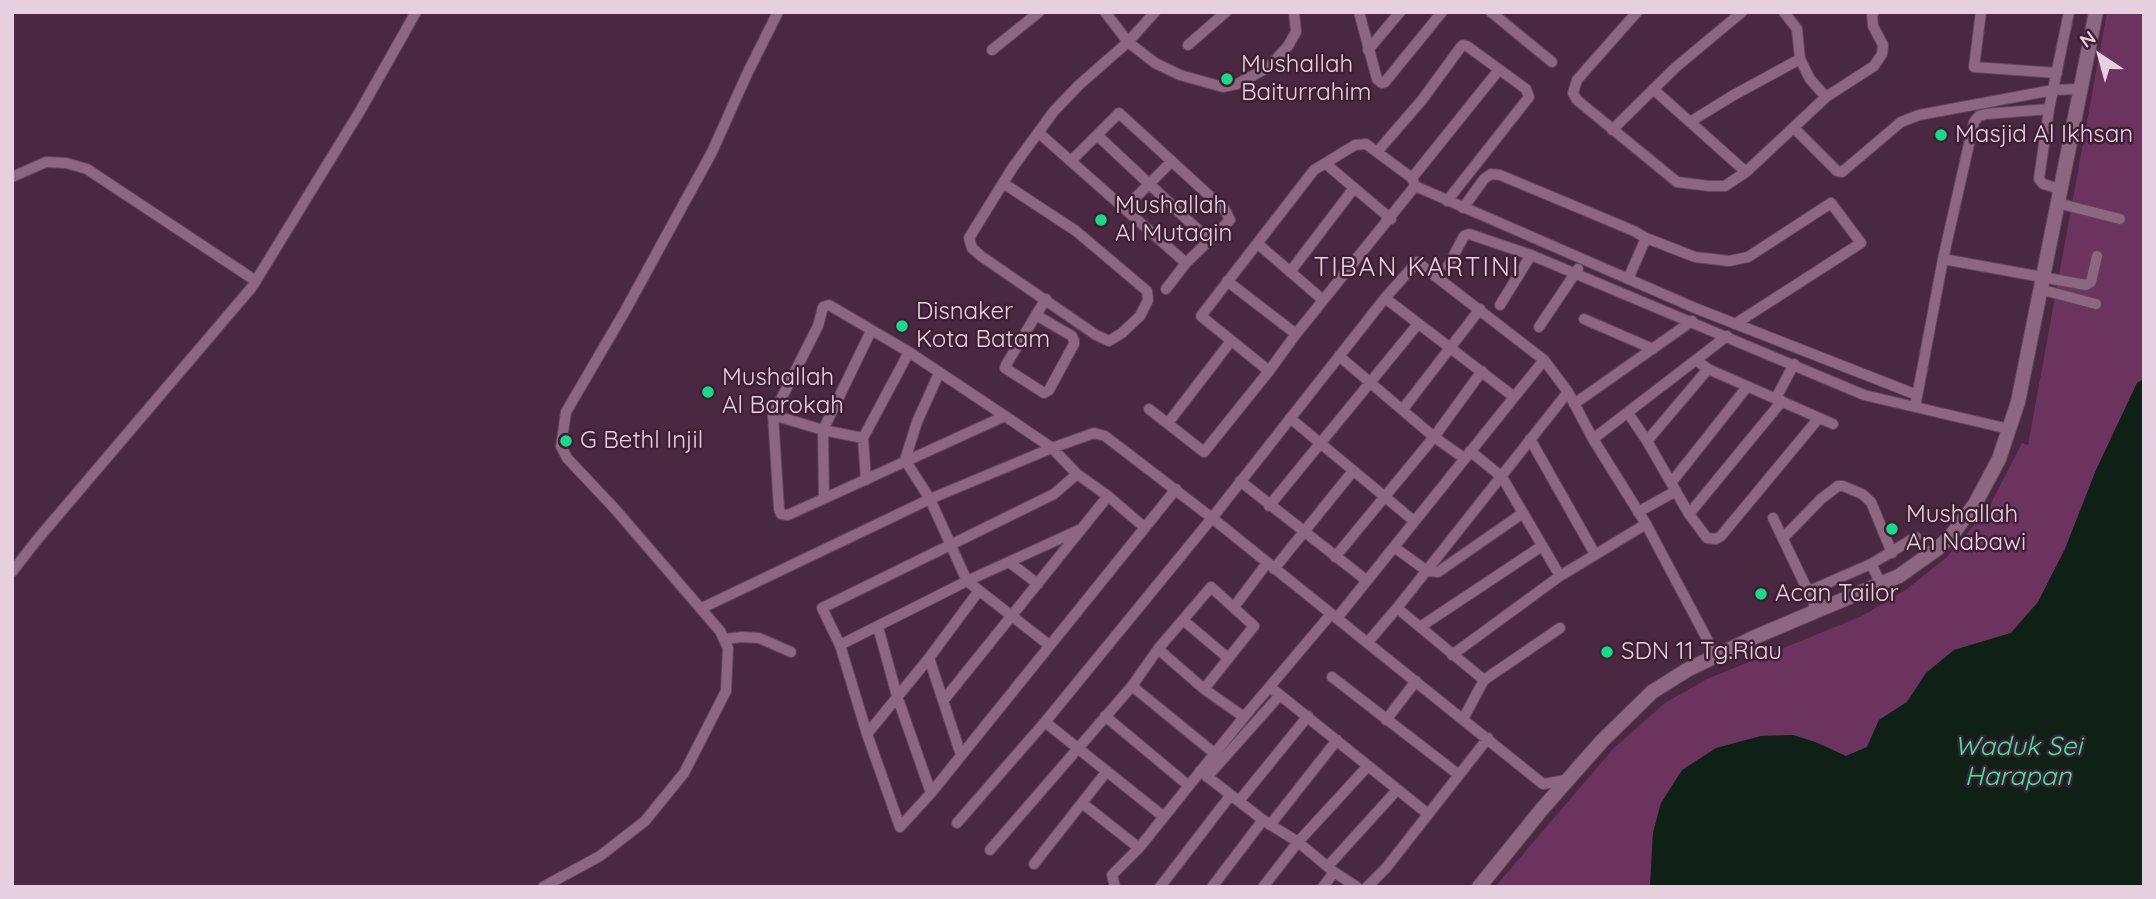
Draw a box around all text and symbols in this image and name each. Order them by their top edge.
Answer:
north arrow [2065,21,2135,91]
text: N [2075,25,2100,53]
place label: Mushallah Baiturrahim [1241,51,1371,107]
marker: Mushallah Baiturrahim [1219,71,1235,87]
place label: Masjid Al Ikhsan [1955,121,2133,149]
marker: Masjid Al Ikhsan [1933,127,1949,143]
place label: Mushallah Al Mutaqin [1115,192,1232,248]
marker: Mushallah Al Mutaqin [1093,212,1109,228]
district label: TIBAN KARTINI [1315,252,1519,284]
place label: Disnaker Kota Batam [916,298,1050,354]
marker: Disnaker Kota Batam [894,318,910,334]
place label: Mushallah Al Barokah [722,364,844,420]
marker: Mushallah Al Barokah [700,384,716,400]
place label: G Bethl Injil [580,427,703,455]
marker: G Bethl Injil [558,433,574,449]
place label: Mushallah An Nabawi [1906,501,2026,557]
marker: Mushallah An Nabawi [1884,521,1900,537]
place label: Acan Tailor [1775,580,1899,608]
marker: Acan Tailor [1753,586,1769,602]
place label: SDN 11 Tg.Riau [1621,638,1782,666]
marker: SDN 11 Tg.Riau [1599,644,1615,660]
water label: Waduk Sei Harapan [1954,731,2082,792]

